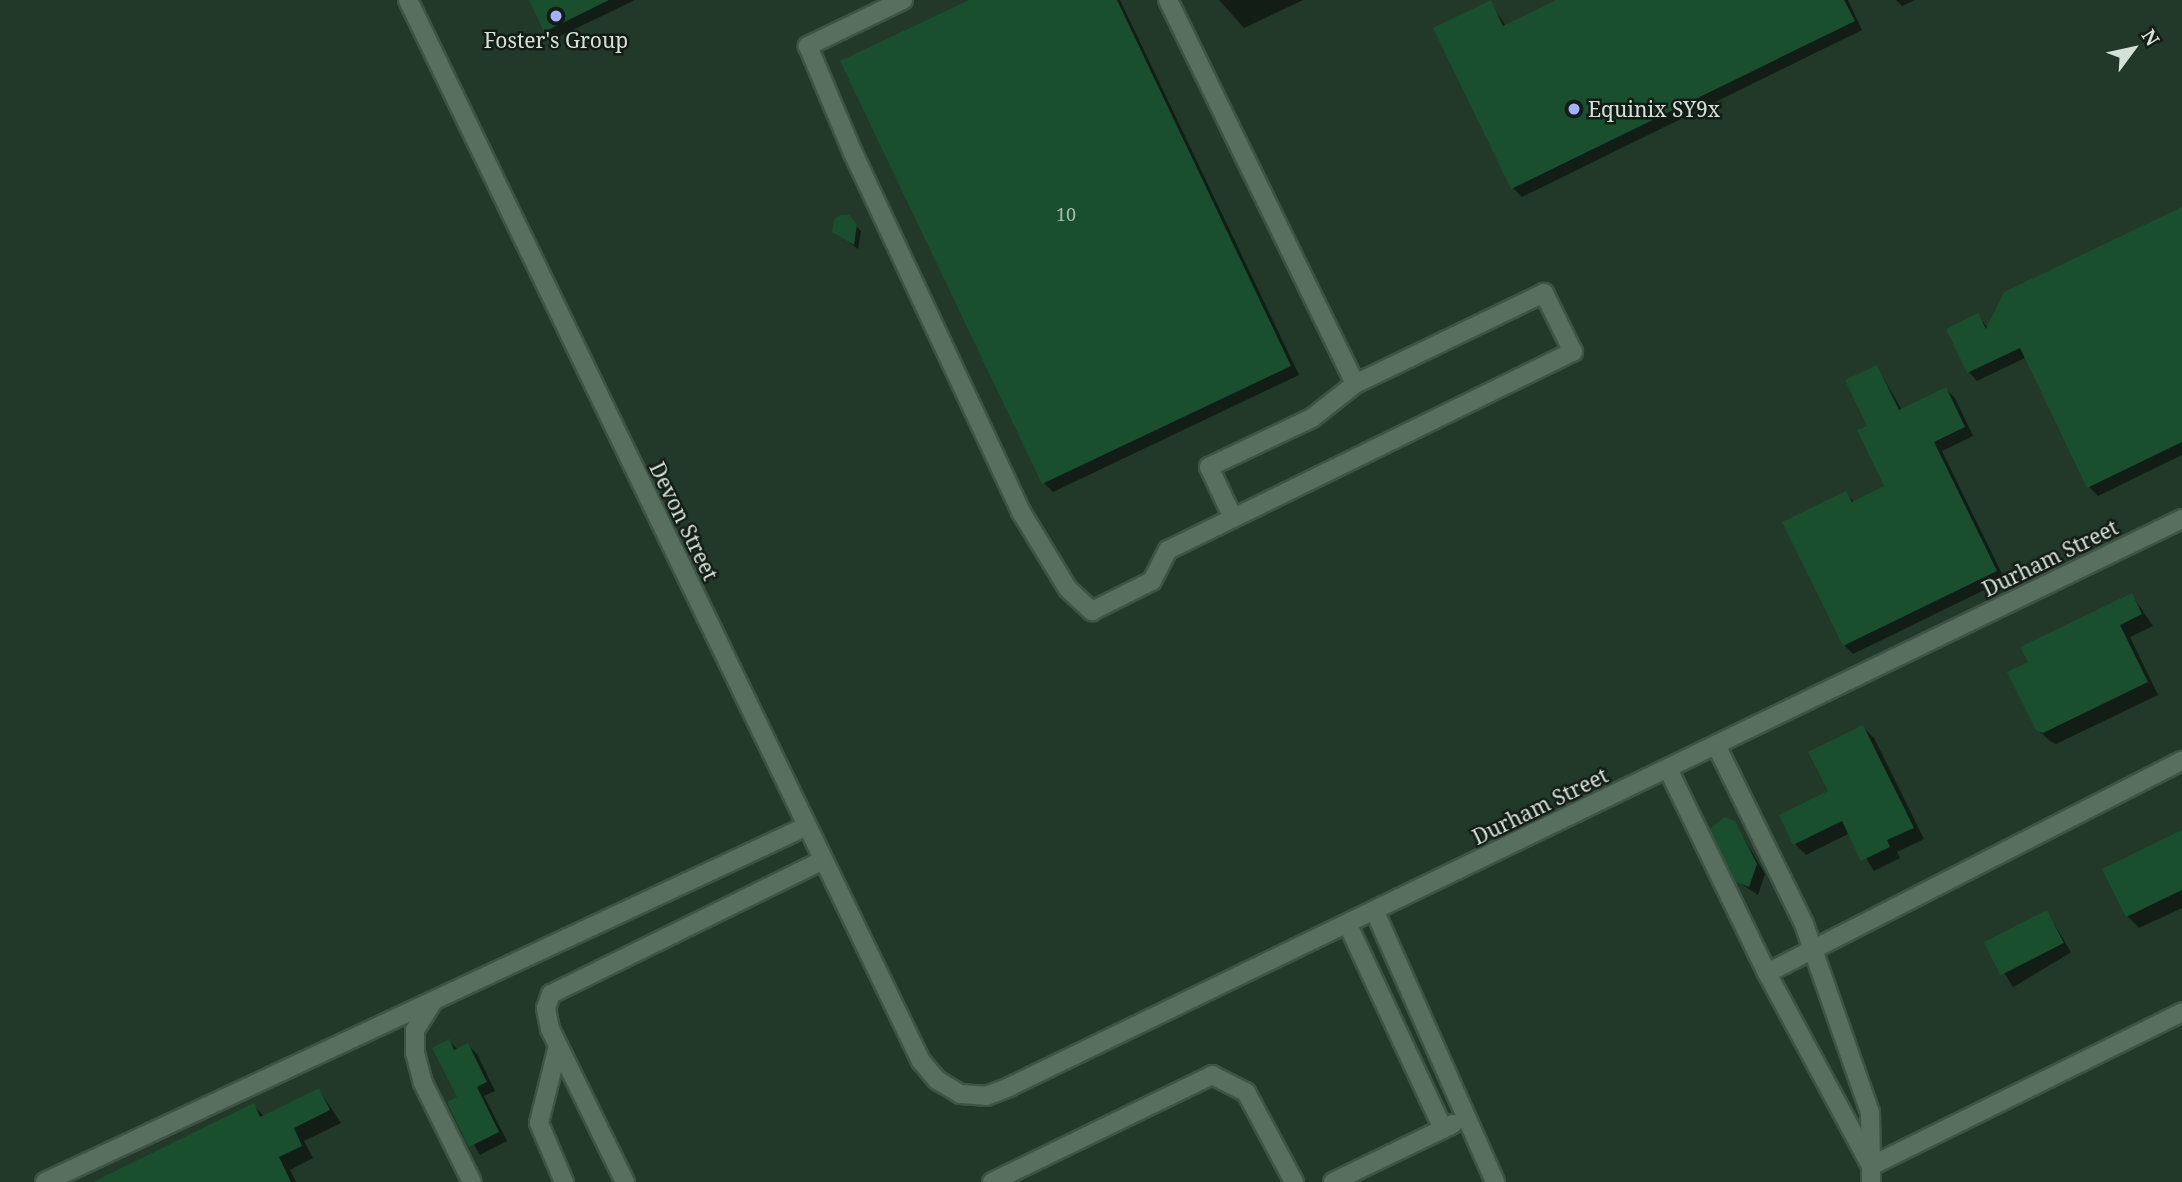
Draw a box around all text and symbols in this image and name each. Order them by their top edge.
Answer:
marker: Foster's Group [548,8,564,24]
north arrow [2098,14,2168,84]
text: N [2136,24,2166,51]
place label: Foster's Group [484,27,628,53]
place label: Equinix SY9x [1588,96,1720,122]
marker: Equinix SY9x [1566,101,1582,117]
house number: 10 [1056,203,1076,225]
street label: Devon Street [645,458,723,584]
street label: Durham Street [1978,514,2122,602]
street label: Durham Street [1468,762,1612,850]

